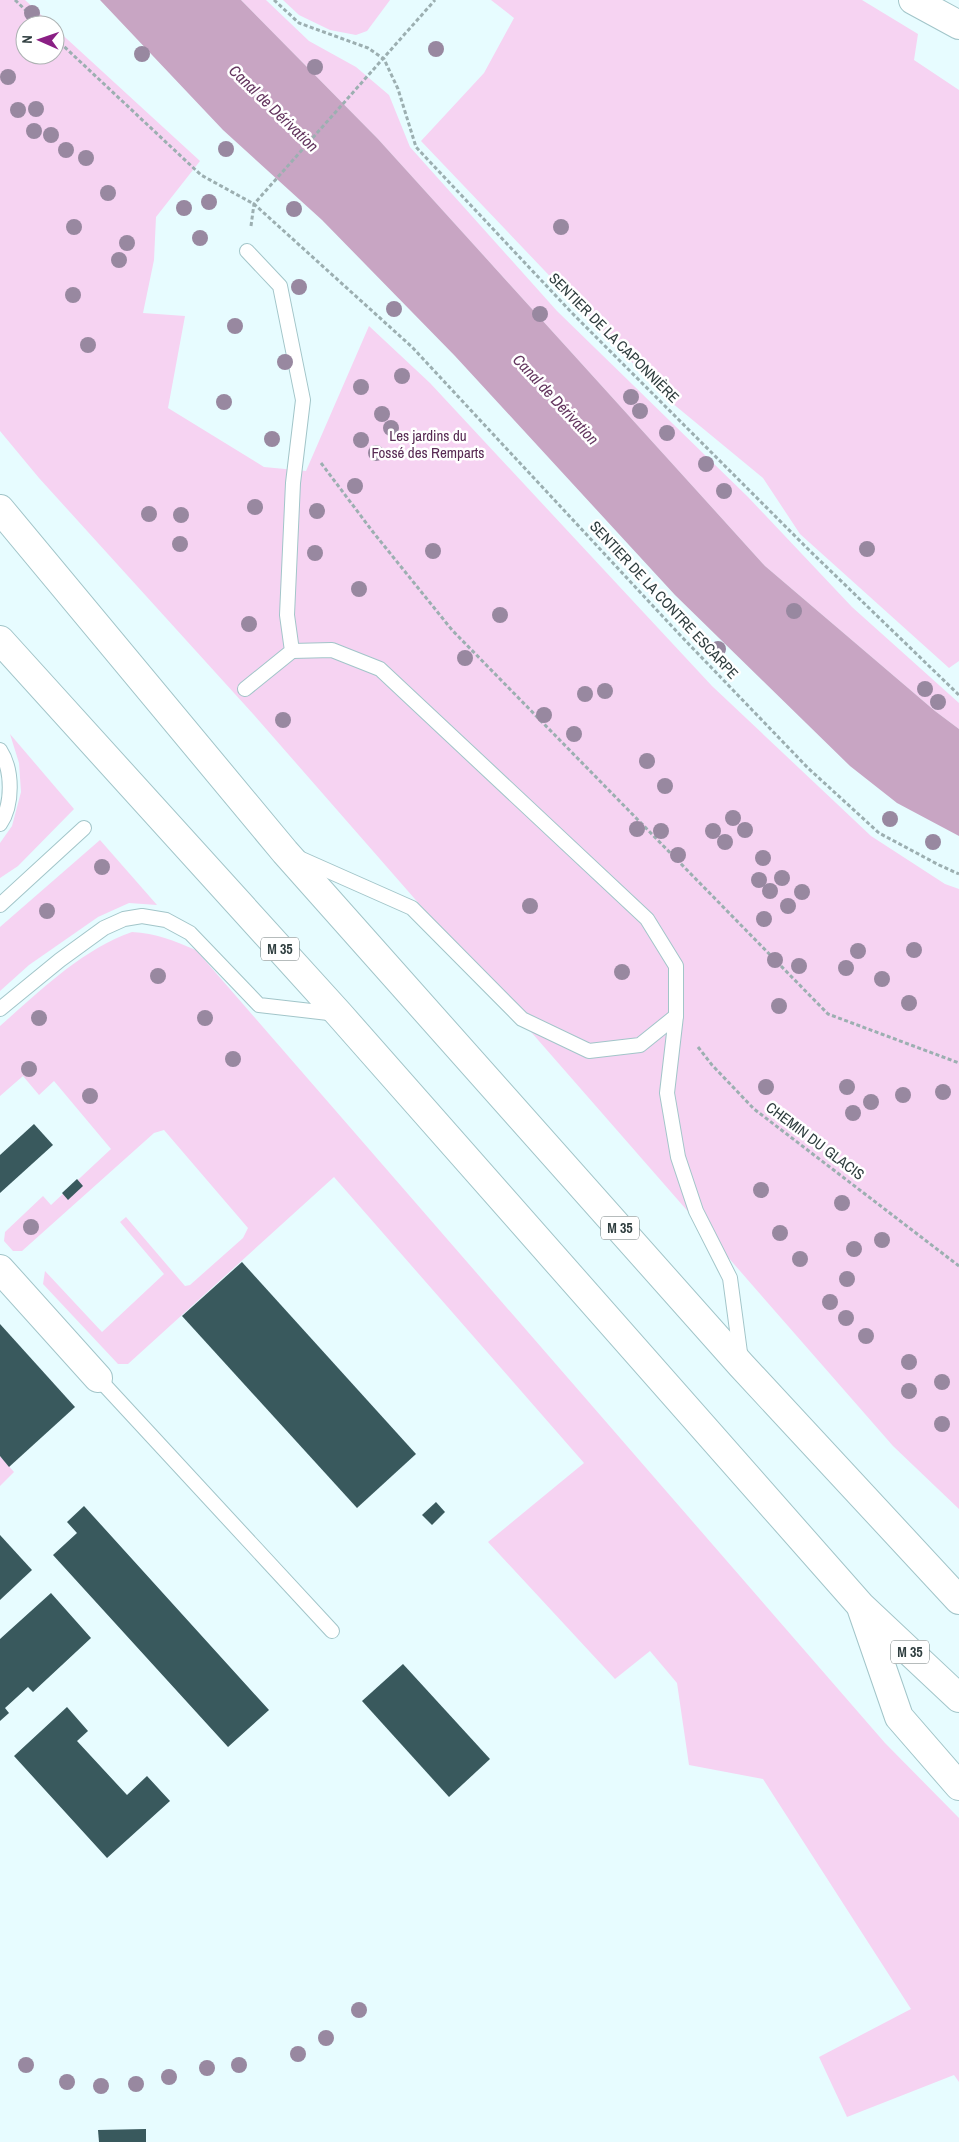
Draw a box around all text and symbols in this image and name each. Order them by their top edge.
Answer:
north arrow [15,15,65,65]
text: N [18,35,36,44]
water label: Canal de Dérivation [224,60,324,156]
street label: SENTIER DE LA CAPONNIÈRE [545,268,684,407]
water label: Canal de Dérivation [508,349,604,449]
park label: Les jardins du Fossé des Remparts [372,425,484,463]
street label: SENTIER DE LA CONTRE ESCARPE [585,516,743,683]
road number: M 35 [261,938,299,961]
street label: CHEMIN DU GLACIS [762,1097,869,1185]
road number: M 35 [601,1216,639,1240]
road number: M 35 [891,1640,929,1664]

